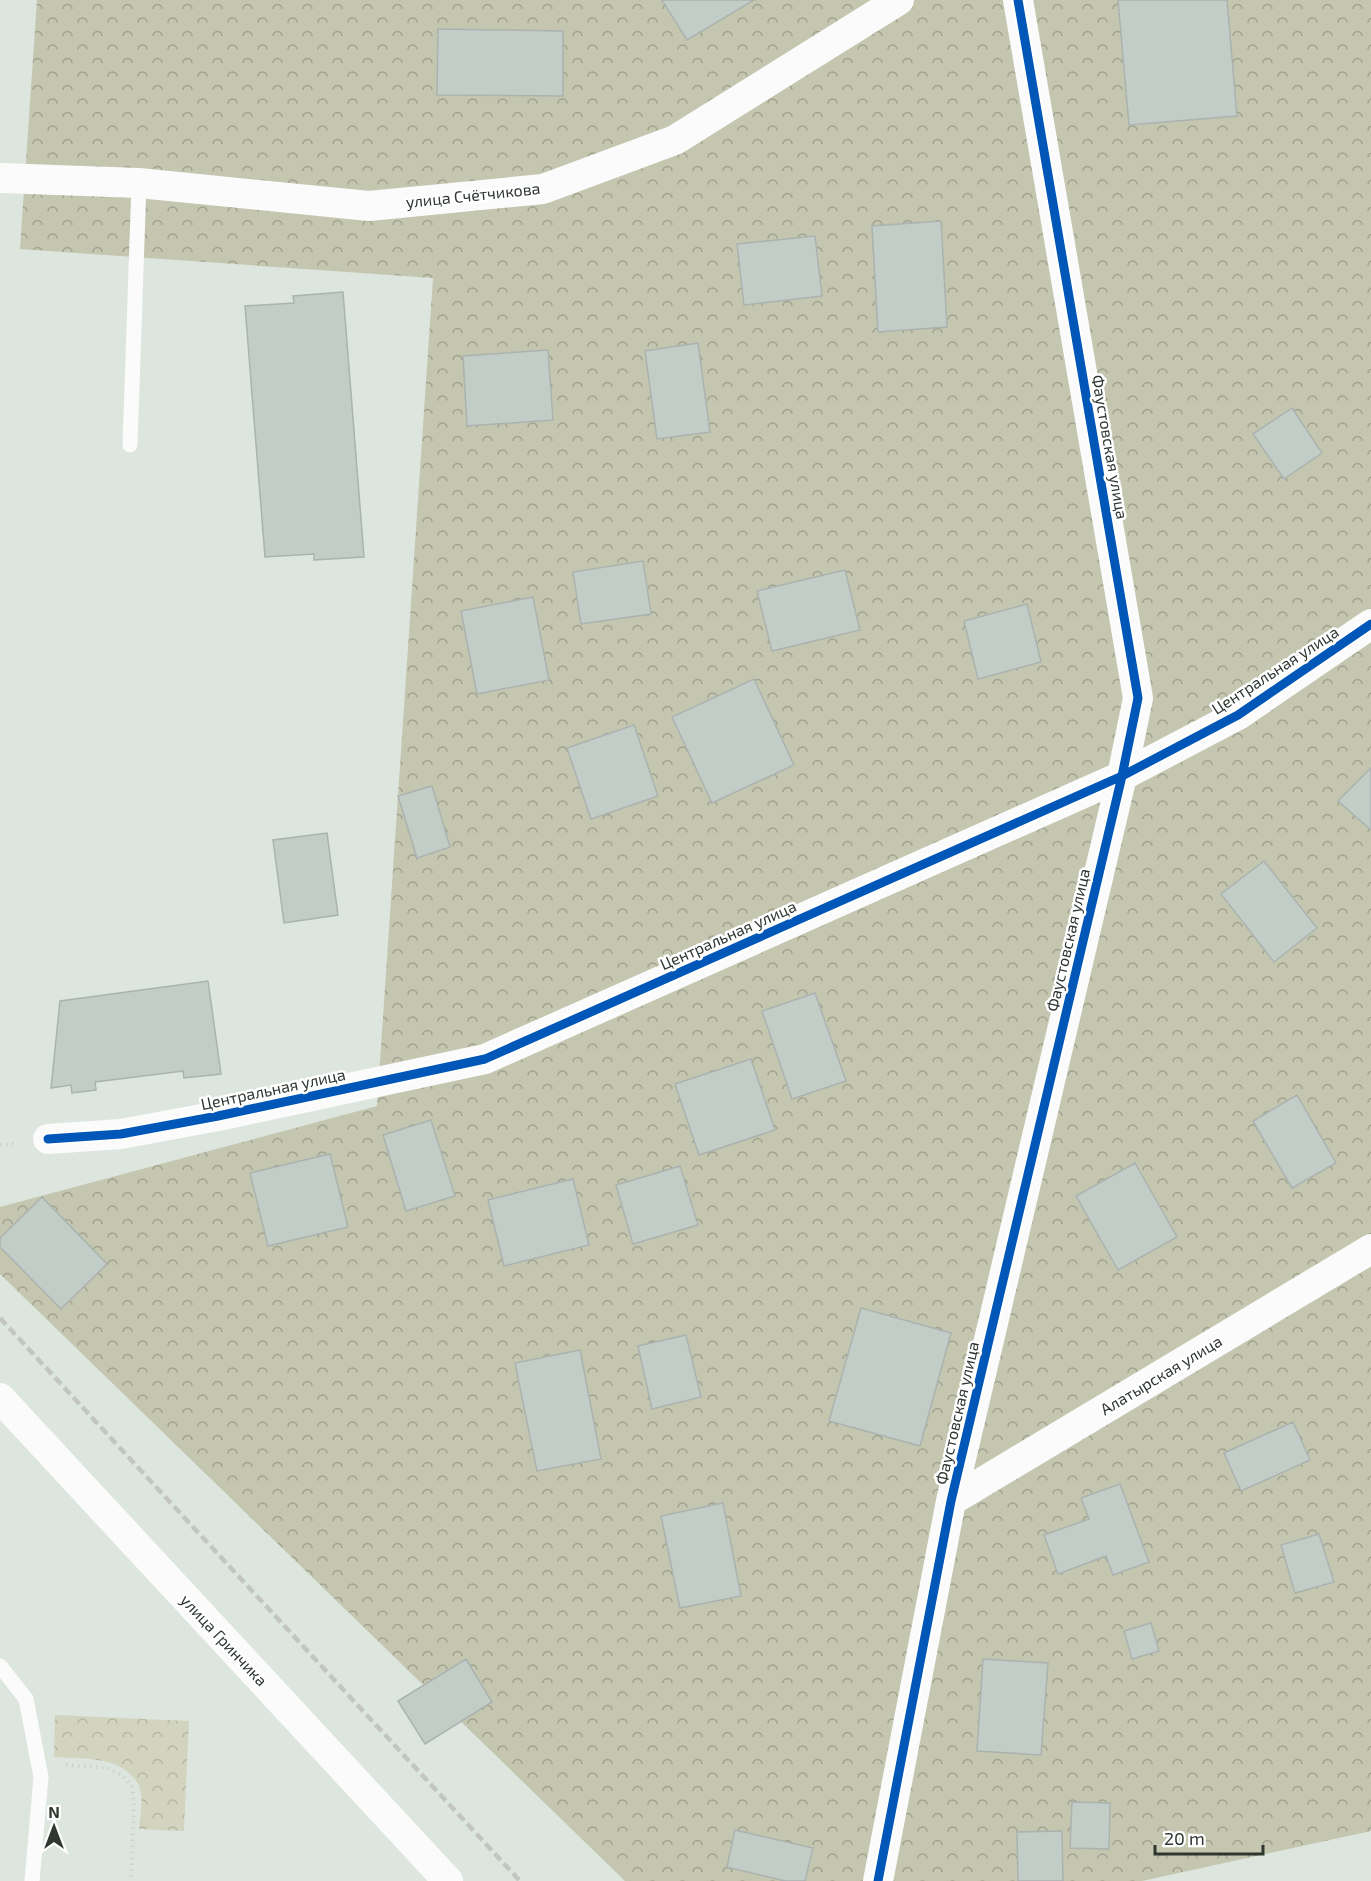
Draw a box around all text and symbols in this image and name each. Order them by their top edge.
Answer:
street label: улица Счётчикова [405,178,541,212]
street label: Фаустовская улица [1087,373,1133,521]
street label: Центральная улица [1208,621,1342,719]
street label: Фаустовская улица [1042,867,1094,1013]
street label: Центральная улица [657,896,799,974]
street label: Центральная улица [199,1064,347,1114]
street label: Алатырская улица [1096,1331,1226,1419]
street label: Фаустовская улица [931,1340,983,1486]
street label: улица Гринчика [176,1590,272,1690]
north arrow [24,1797,84,1857]
text: N [48,1802,60,1821]
scale bar [1155,1818,1263,1856]
text: 20 m [1164,1827,1205,1849]

